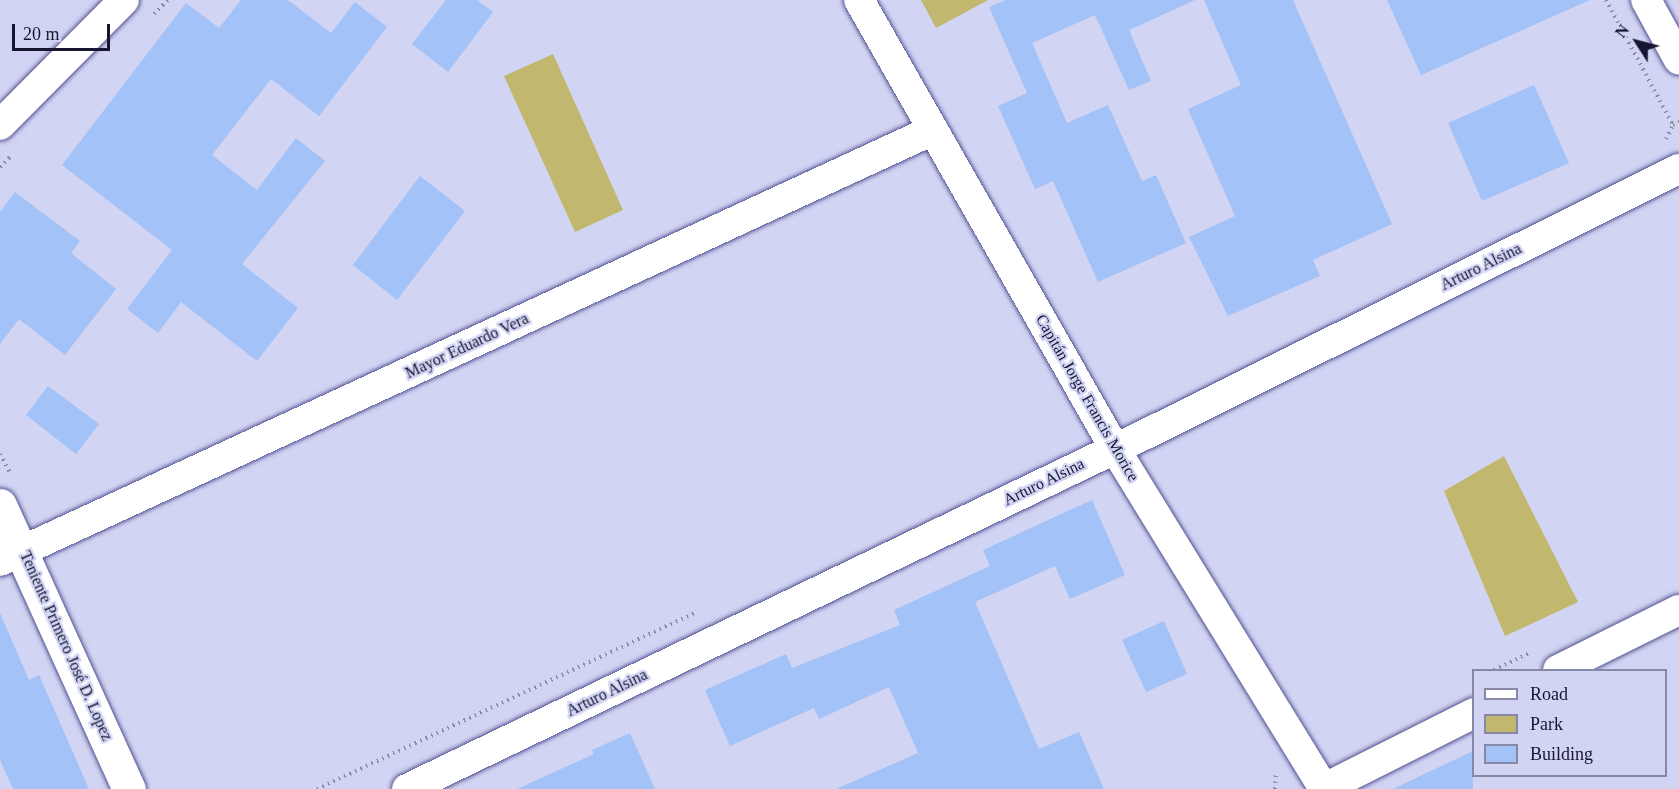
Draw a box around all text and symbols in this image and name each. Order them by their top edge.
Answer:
scale bar [15,12,112,50]
north arrow [1607,12,1667,72]
text: N [1612,21,1632,41]
text: 20 m [23,24,60,44]
street label: Arturo Alsina [1437,239,1525,295]
street label: Mayor Eduardo Vera [402,309,532,383]
street label: Capitán Jorge Francis Morice [1031,311,1143,485]
street label: Arturo Alsina [1000,454,1088,510]
street label: Teniente Primero José D. Lopez [15,548,117,744]
street label: Arturo Alsina [563,665,651,721]
legend [1472,669,1667,777]
text: Road [1530,684,1568,704]
text: Park [1530,714,1563,734]
text: Building [1530,744,1593,764]

